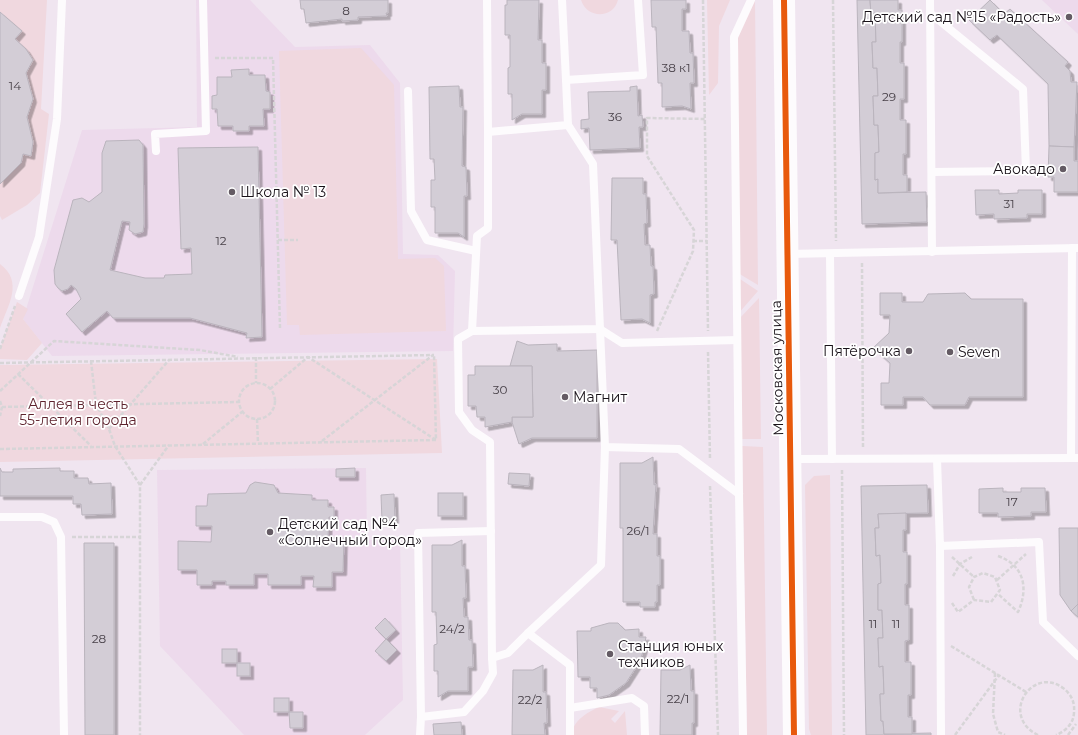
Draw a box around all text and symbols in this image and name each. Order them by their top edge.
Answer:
house number: 8 [342,3,350,18]
place label: Детский сад №15 «Радость» [862,8,1061,26]
marker: Детский сад №15 «Радость» [1064,12,1074,22]
house number: 38 к1 [662,60,690,75]
house number: 14 [9,78,21,93]
house number: 29 [882,89,896,104]
house number: 36 [608,109,622,124]
place label: Авокадо [993,160,1055,178]
marker: Авокадо [1058,164,1068,174]
place label: Школа № 13 [240,183,326,201]
marker: Школа № 13 [227,187,237,197]
house number: 31 [1003,196,1015,211]
house number: 12 [215,233,227,248]
street label: Московская улица [767,300,787,436]
place label: Пятёрочка [823,342,901,360]
place label: Seven [958,343,1000,361]
marker: Пятёрочка [904,346,914,356]
marker: Seven [945,347,955,357]
house number: 30 [493,382,507,397]
place label: Магнит [573,388,627,406]
marker: Магнит [560,392,570,402]
park label: Аллея в честь 55-летия города [19,395,137,429]
house number: 17 [1006,494,1018,509]
place label: Детский сад №4 «Солнечный город» [278,515,422,549]
house number: 26/1 [627,523,649,538]
marker: Детский сад №4 «Солнечный город» [265,527,275,537]
house number: 11 [869,616,877,631]
house number: 11 [892,616,900,631]
house number: 24/2 [439,621,465,636]
house number: 28 [92,631,107,646]
place label: Станция юных техников [618,637,724,671]
marker: Станция юных техников [605,649,615,659]
house number: 22/1 [667,691,689,706]
house number: 22/2 [518,692,542,707]

